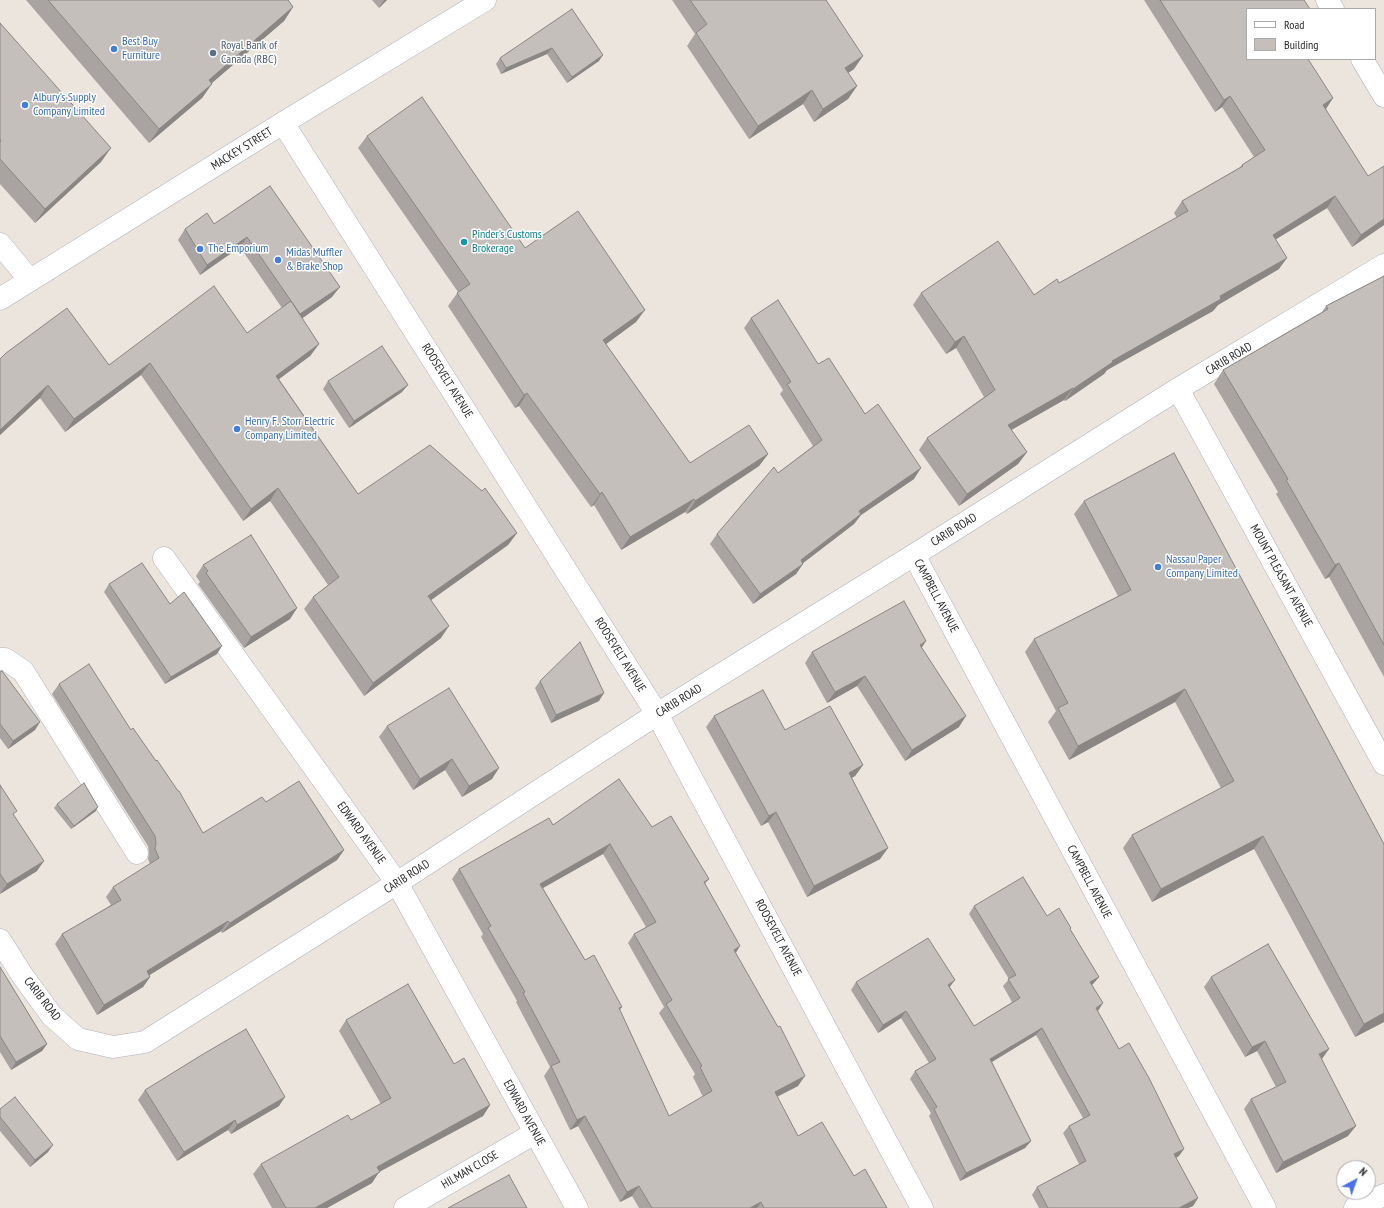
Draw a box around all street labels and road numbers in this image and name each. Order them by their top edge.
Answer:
street label: MACKEY STREET [209,124,275,174]
street label: CARIB ROAD [1203,340,1255,378]
street label: ROOSEVELT AVENUE [418,341,476,421]
street label: CARIB ROAD [928,510,980,550]
street label: MOUNT PLEASANT AVENUE [1247,522,1315,630]
street label: CAMPBELL AVENUE [911,557,961,635]
street label: ROOSEVELT AVENUE [591,615,649,695]
street label: CARIB ROAD [653,681,705,721]
street label: EDWARD AVENUE [334,799,388,867]
street label: CAMPBELL AVENUE [1064,843,1114,921]
street label: CARIB ROAD [382,857,432,897]
street label: ROOSEVELT AVENUE [752,897,804,979]
street label: CARIB ROAD [21,974,63,1024]
street label: EDWARD AVENUE [500,1078,548,1148]
street label: HILMAN CLOSE [439,1148,501,1192]

